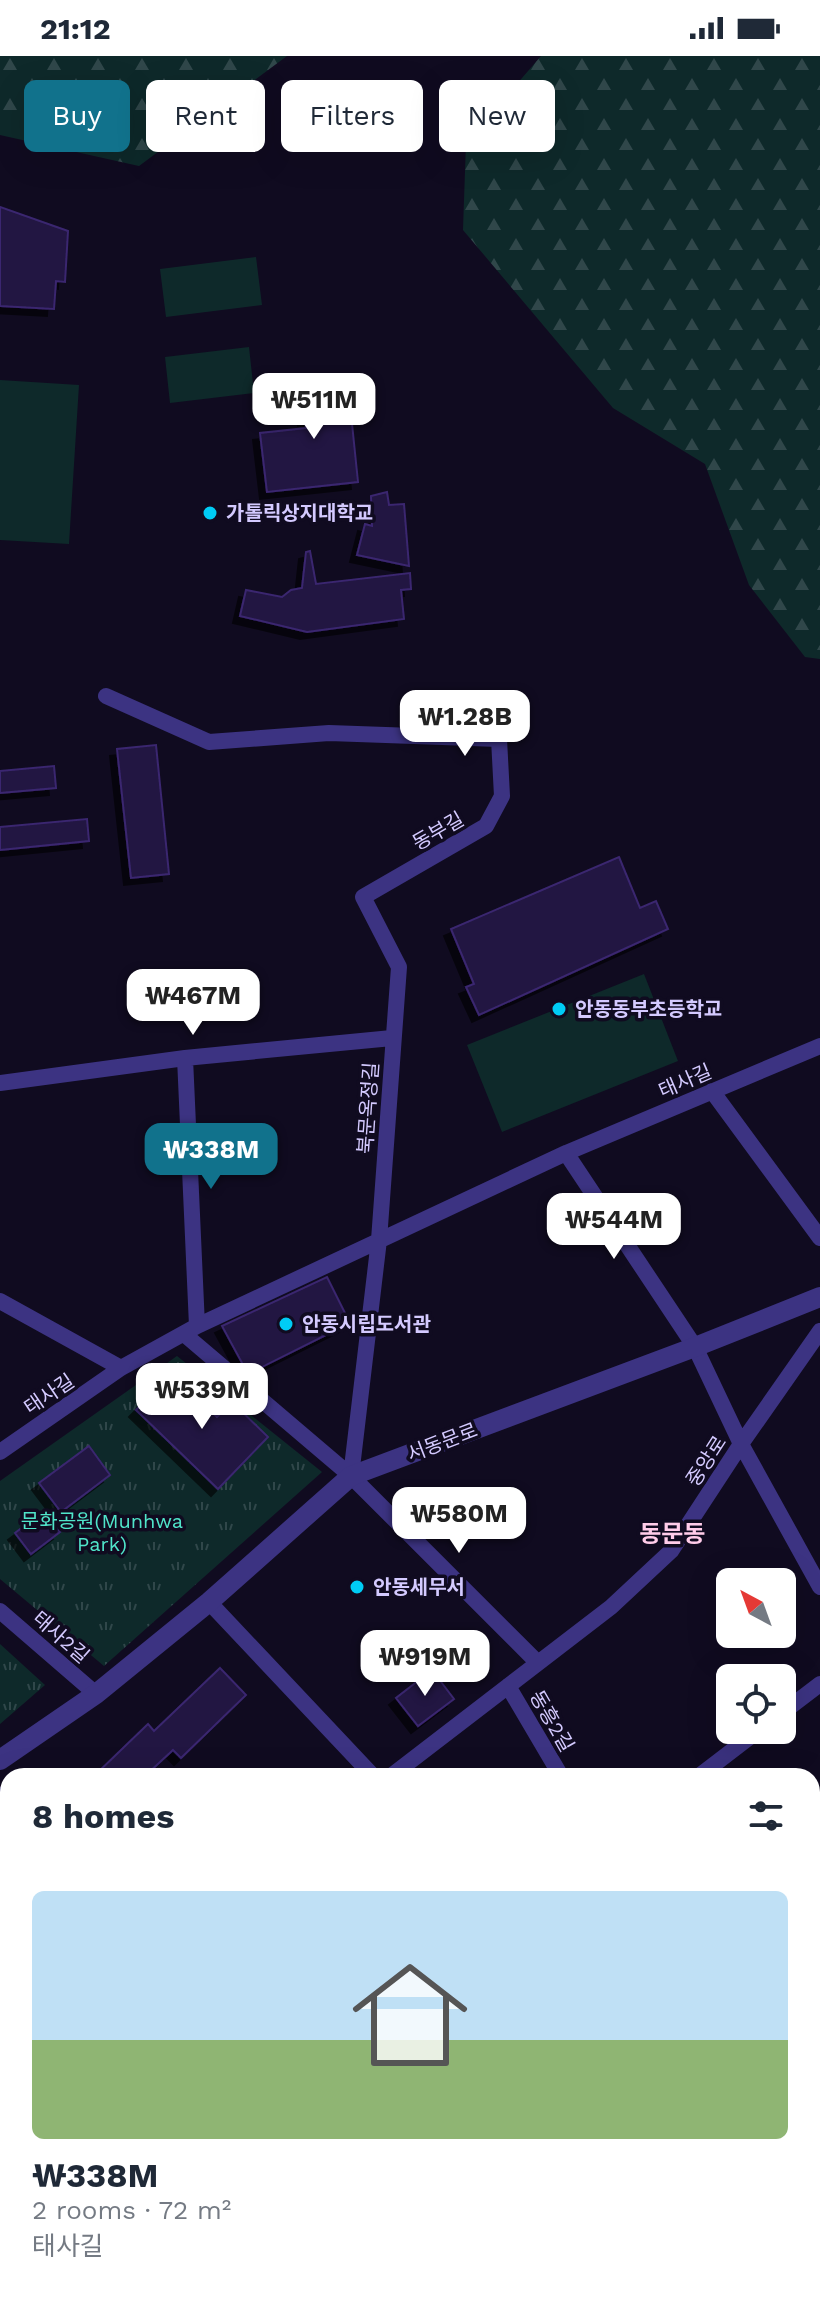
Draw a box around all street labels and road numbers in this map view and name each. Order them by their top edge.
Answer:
street label: 동부길 [408,807,468,855]
street label: 태사길 [655,1059,715,1103]
street label: 북문옥정길 [353,1061,383,1155]
street label: 태사길 [19,1369,79,1419]
street label: 서동문로 [403,1418,481,1466]
street label: 중앙로 [681,1431,731,1491]
street label: 태사2길 [28,1606,94,1668]
street label: 동흥2길 [525,1686,579,1756]

